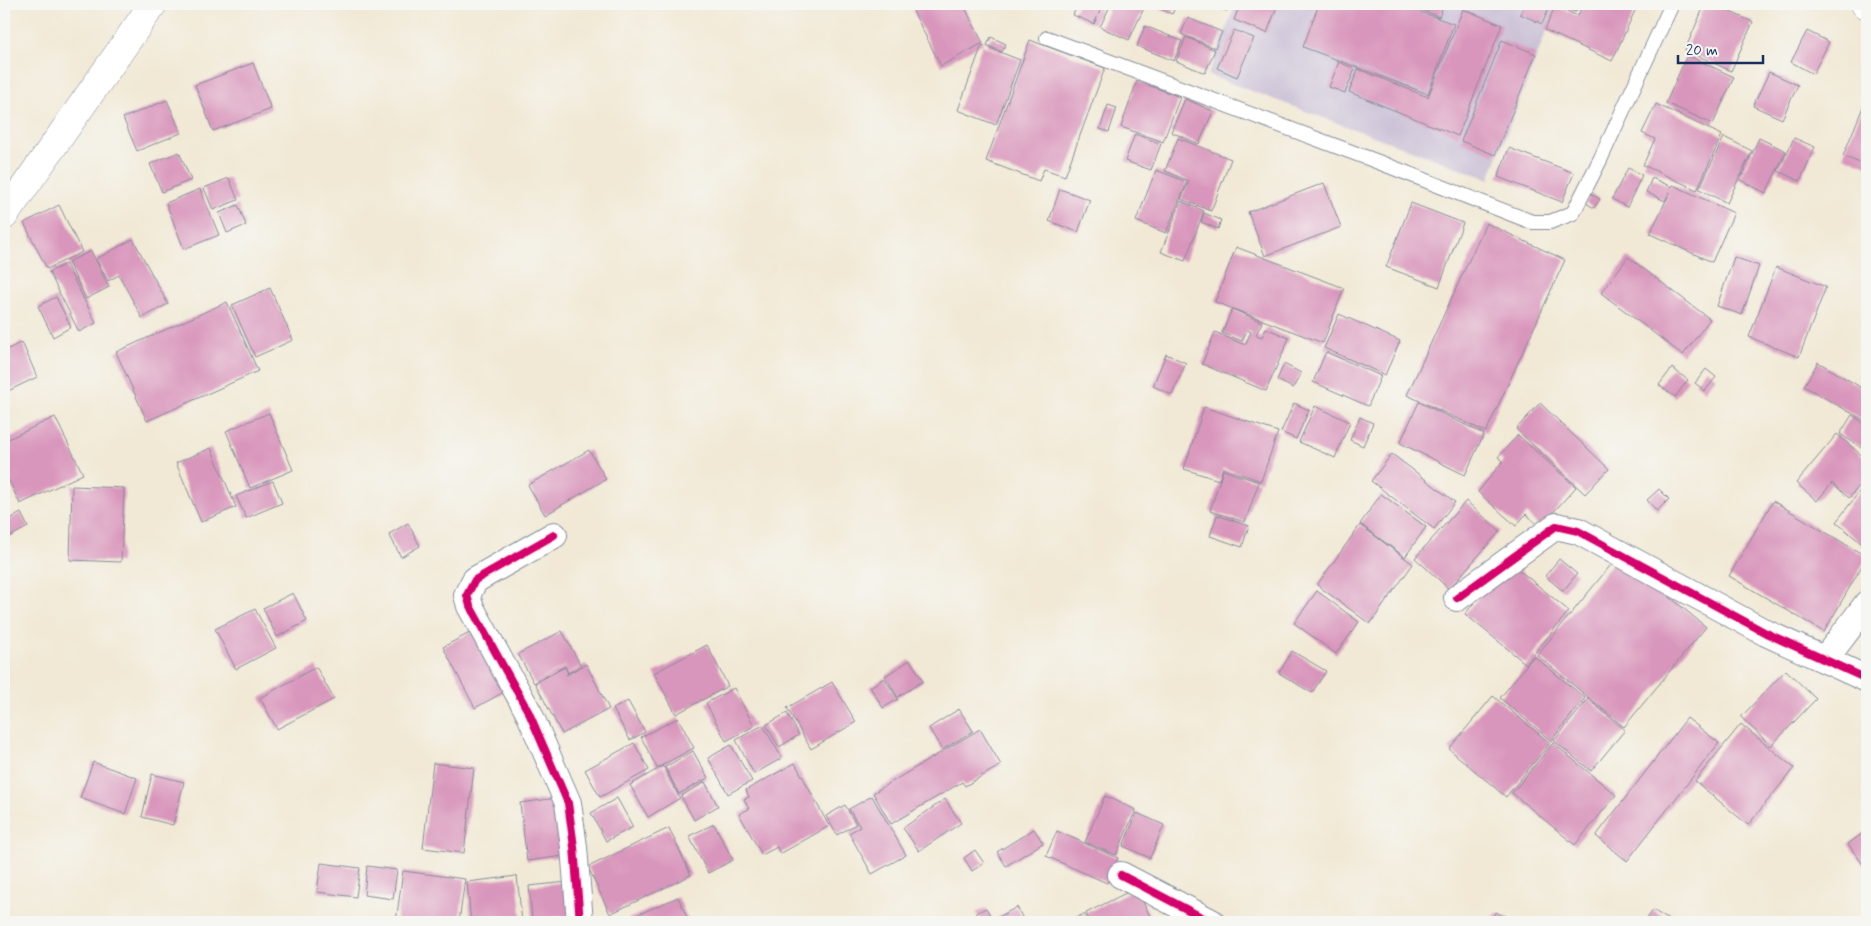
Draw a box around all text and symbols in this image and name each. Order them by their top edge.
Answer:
scale bar [1678,32,1764,64]
text: 20 m [1686,41,1718,61]

